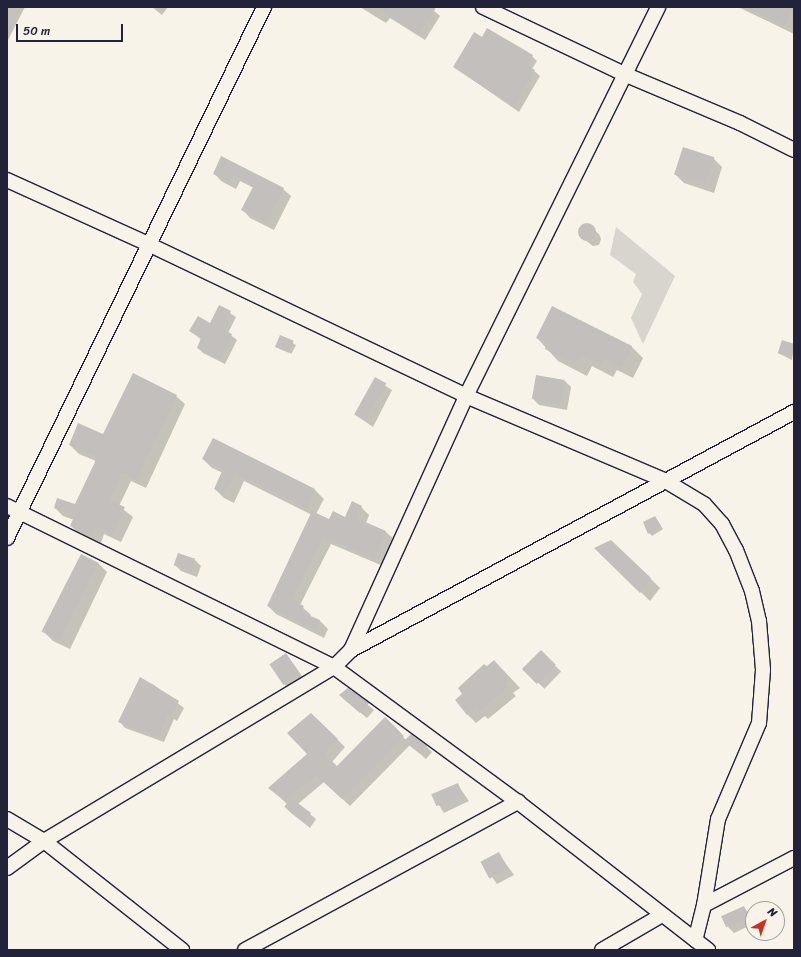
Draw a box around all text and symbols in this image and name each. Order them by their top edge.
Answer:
scale bar [18,16,125,42]
text: 50 m [23,20,50,42]
north arrow [745,901,785,941]
text: N [763,902,781,922]

